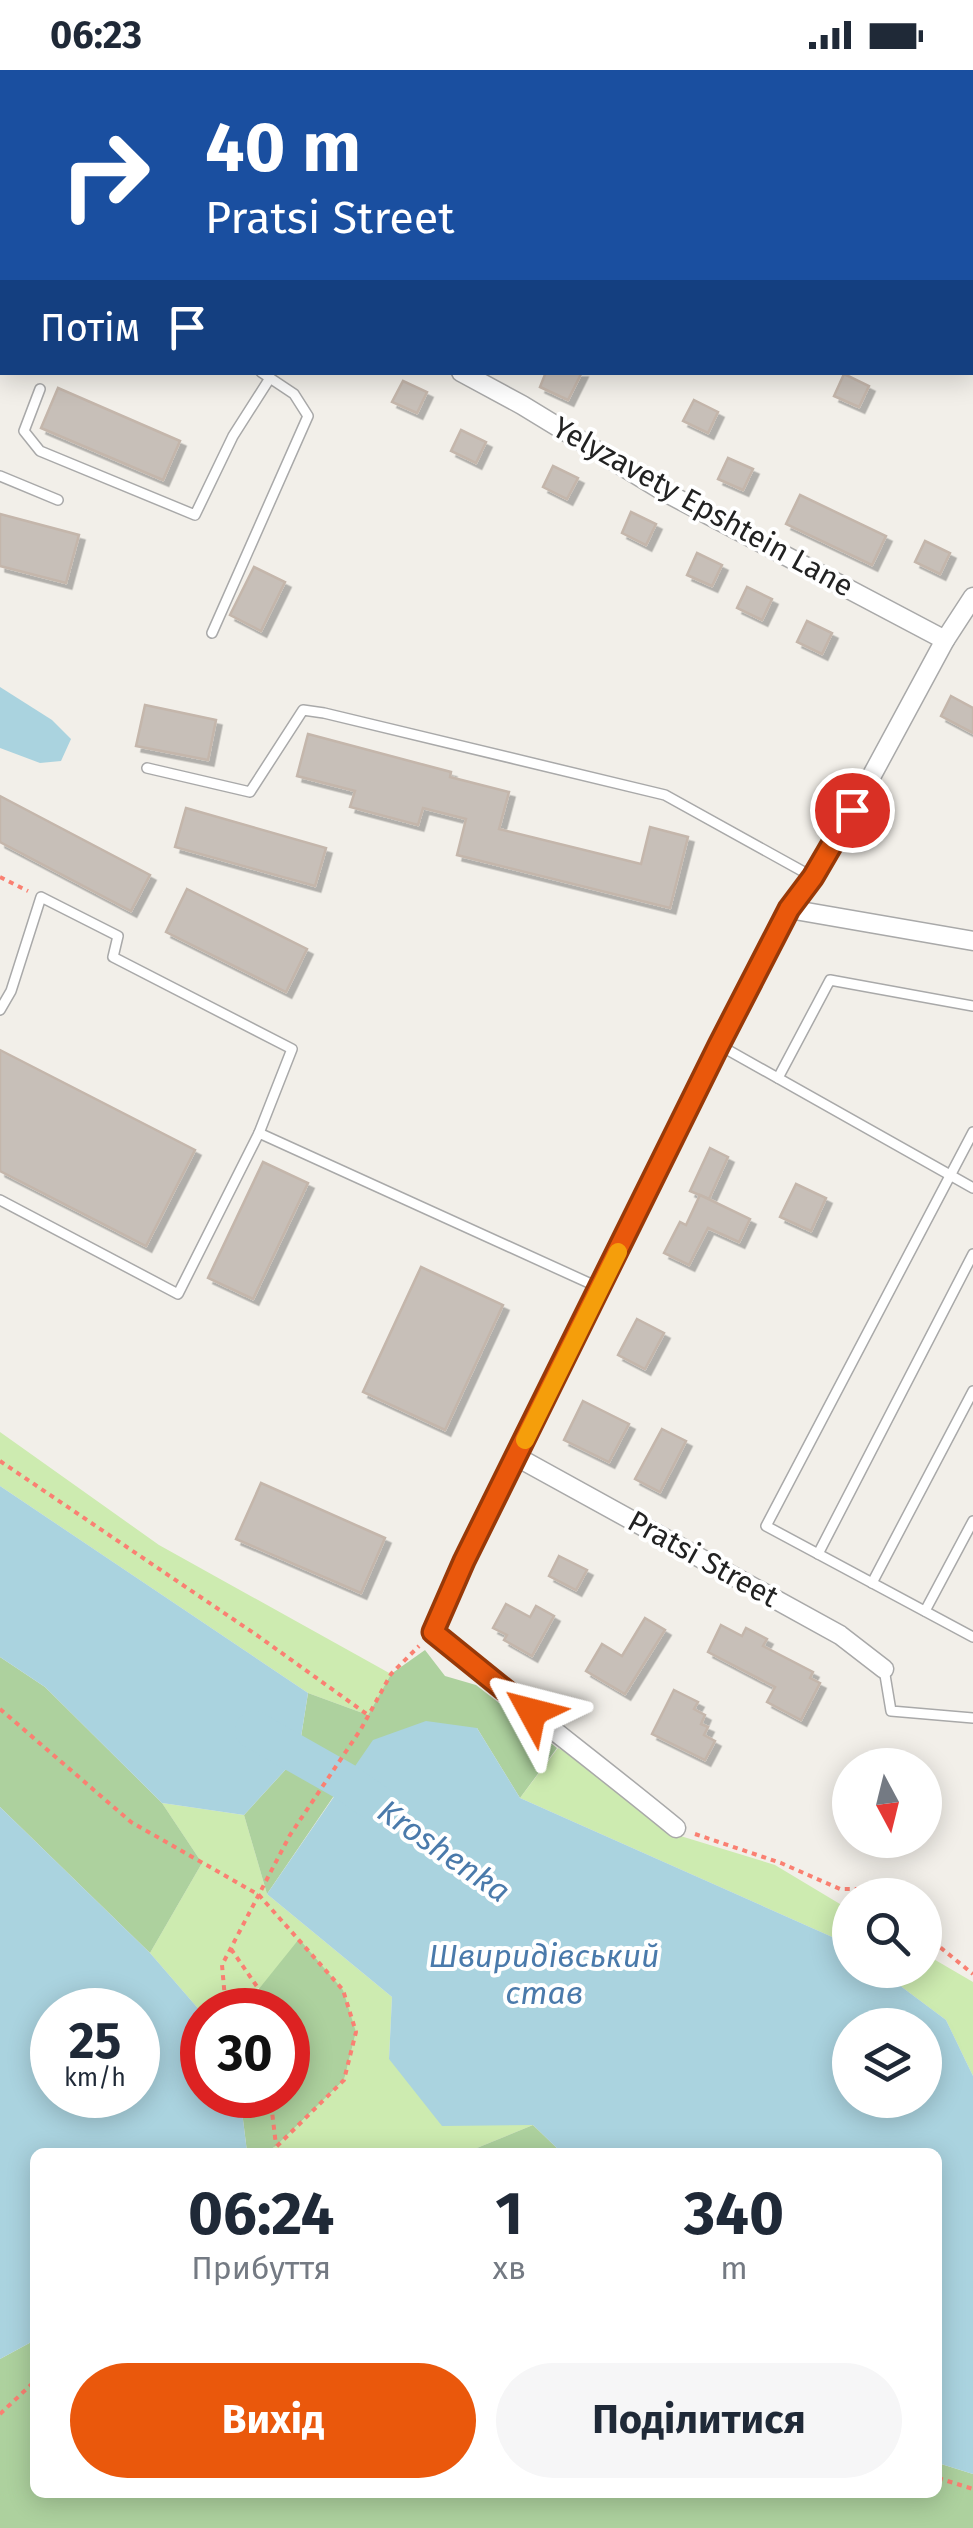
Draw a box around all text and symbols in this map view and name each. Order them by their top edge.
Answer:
text: 06:23 [50,12,142,58]
text: 40 m [205,106,361,190]
icon: right [40,110,170,240]
text: Pratsi Street [205,191,454,245]
icon: arrive [160,300,215,355]
text: Потім [40,305,140,351]
street label: Yelyzavety Epshtein Lane [546,409,860,605]
pin [810,768,895,853]
icon: arrive [825,783,880,838]
street label: Pratsi Street [622,1503,785,1615]
position arrow [480,1660,584,1764]
north arrow [832,1748,942,1858]
map controls [832,1748,942,2118]
water label: Kroshenka [371,1792,517,1910]
button: search [832,1878,942,1988]
water label: Швиридівський став [428,1937,660,2012]
speed limit sign: 30 [180,1988,310,2118]
button: layers [832,2008,942,2118]
text: 25 [69,2011,121,2071]
text: km/h [64,2063,126,2093]
text: 06:24 [188,2178,334,2250]
text: 1 [495,2178,523,2250]
text: 340 [684,2178,784,2250]
text: Прибуття [191,2249,331,2287]
text: хв [492,2249,526,2287]
text: m [720,2249,748,2287]
button: Вихід [70,2363,476,2478]
button: Поділитися [496,2363,902,2478]

